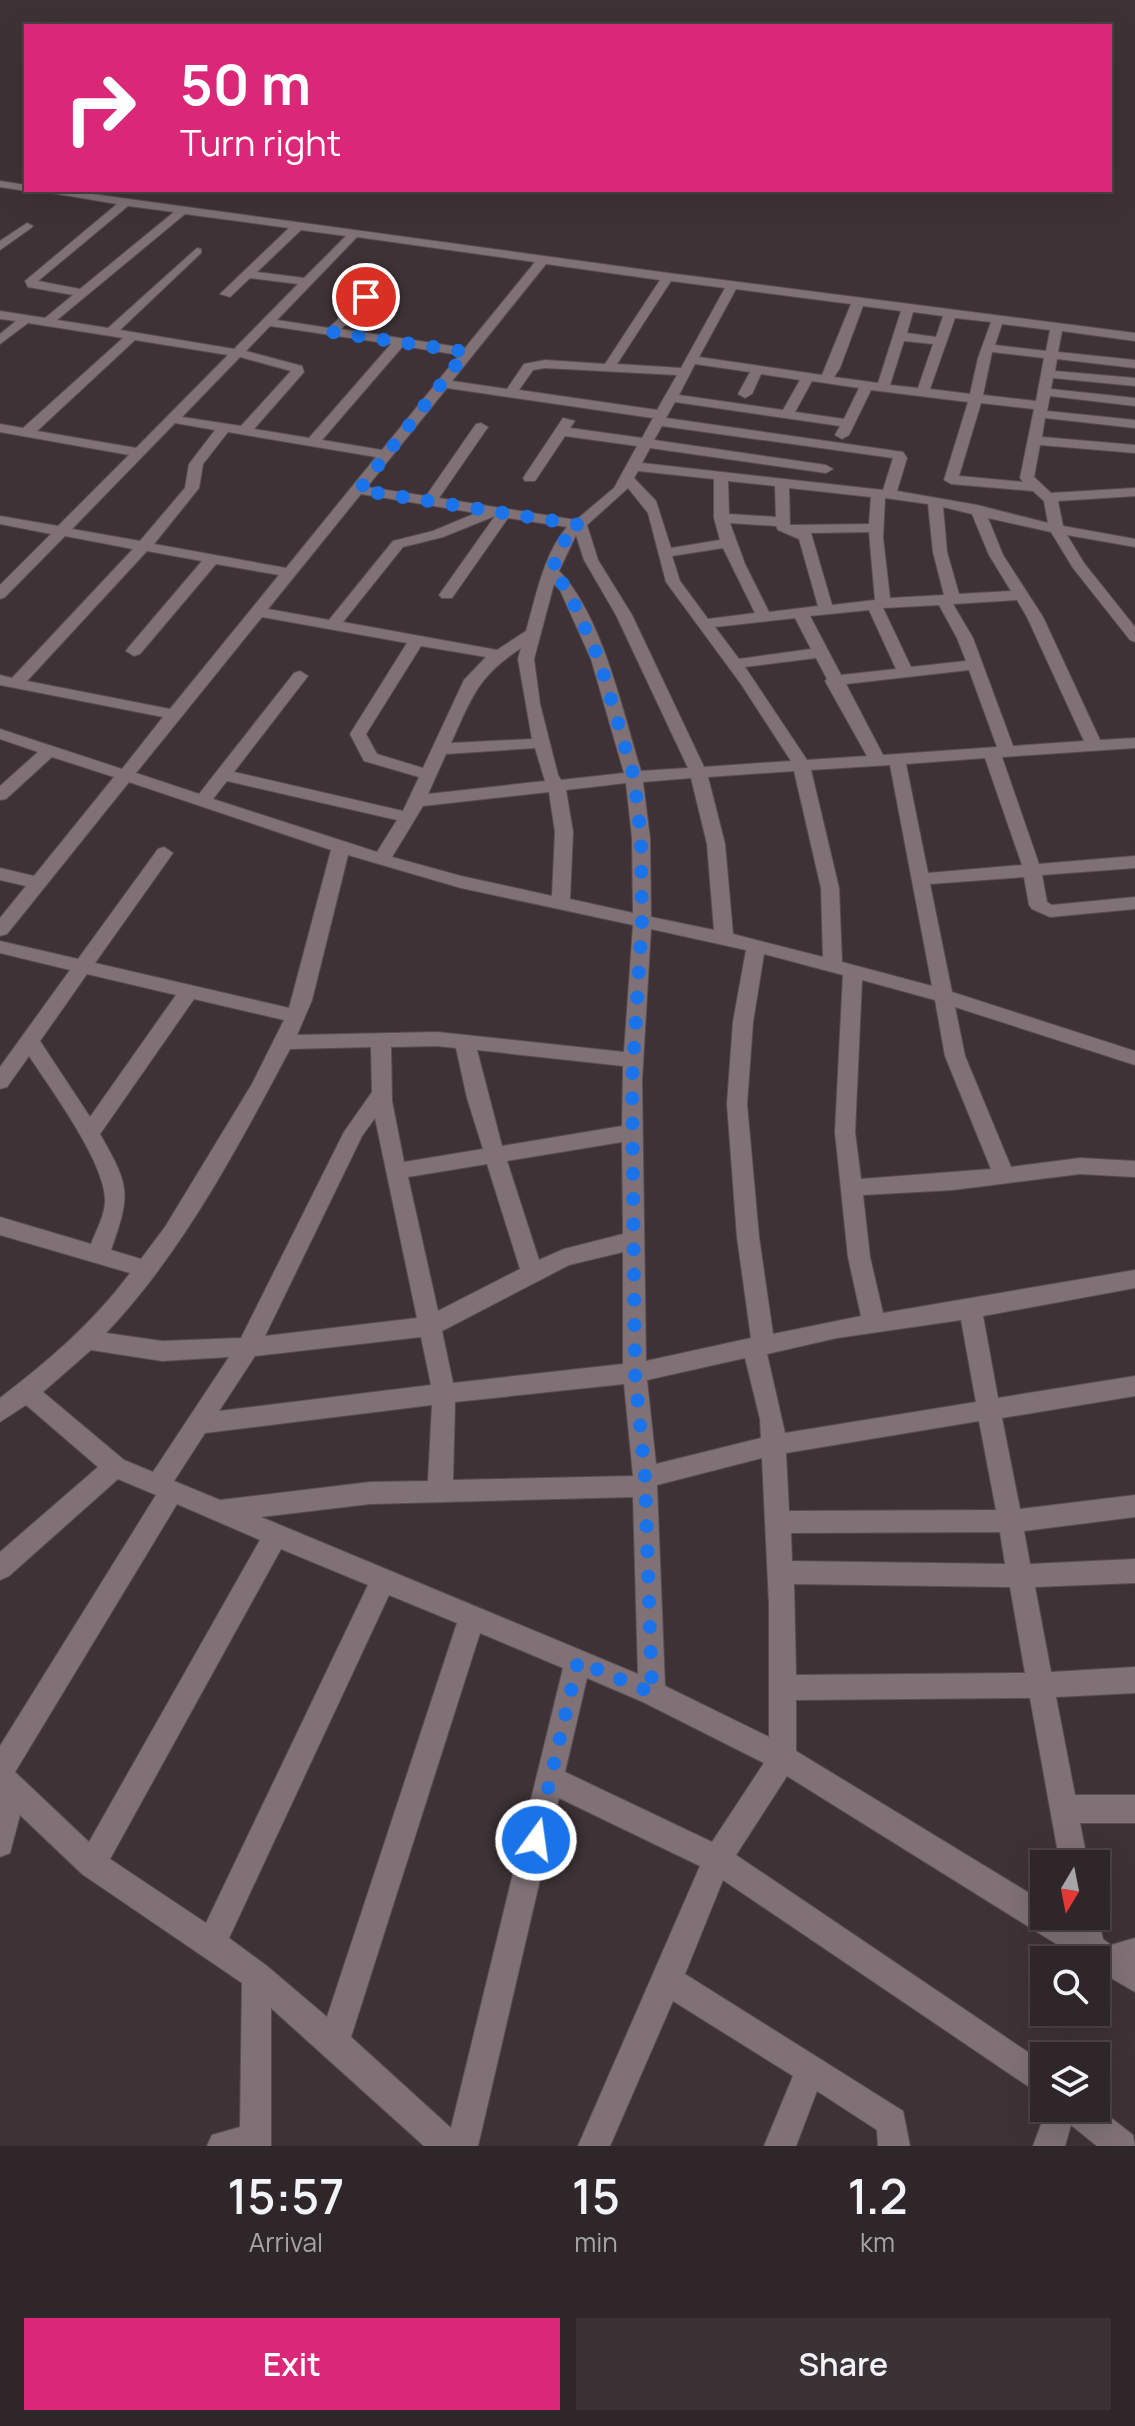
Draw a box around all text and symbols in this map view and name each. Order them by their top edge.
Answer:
text: 50 m [180,45,311,122]
icon: right [48,56,152,160]
text: Turn right [180,118,341,167]
pin [332,263,400,331]
icon: arrive [344,275,388,319]
position arrow [494,1798,578,1882]
north arrow [1030,1850,1110,1930]
map controls [1030,1850,1110,2122]
button: search [1030,1946,1110,2026]
button: layers [1030,2042,1110,2122]
text: 15:57 [227,2163,344,2228]
text: 15 [572,2163,620,2228]
text: 1.2 [847,2163,908,2228]
text: Arrival [249,2224,323,2260]
text: min [574,2224,618,2260]
text: km [860,2224,895,2260]
button: Exit [24,2318,560,2410]
button: Share [576,2318,1111,2410]

